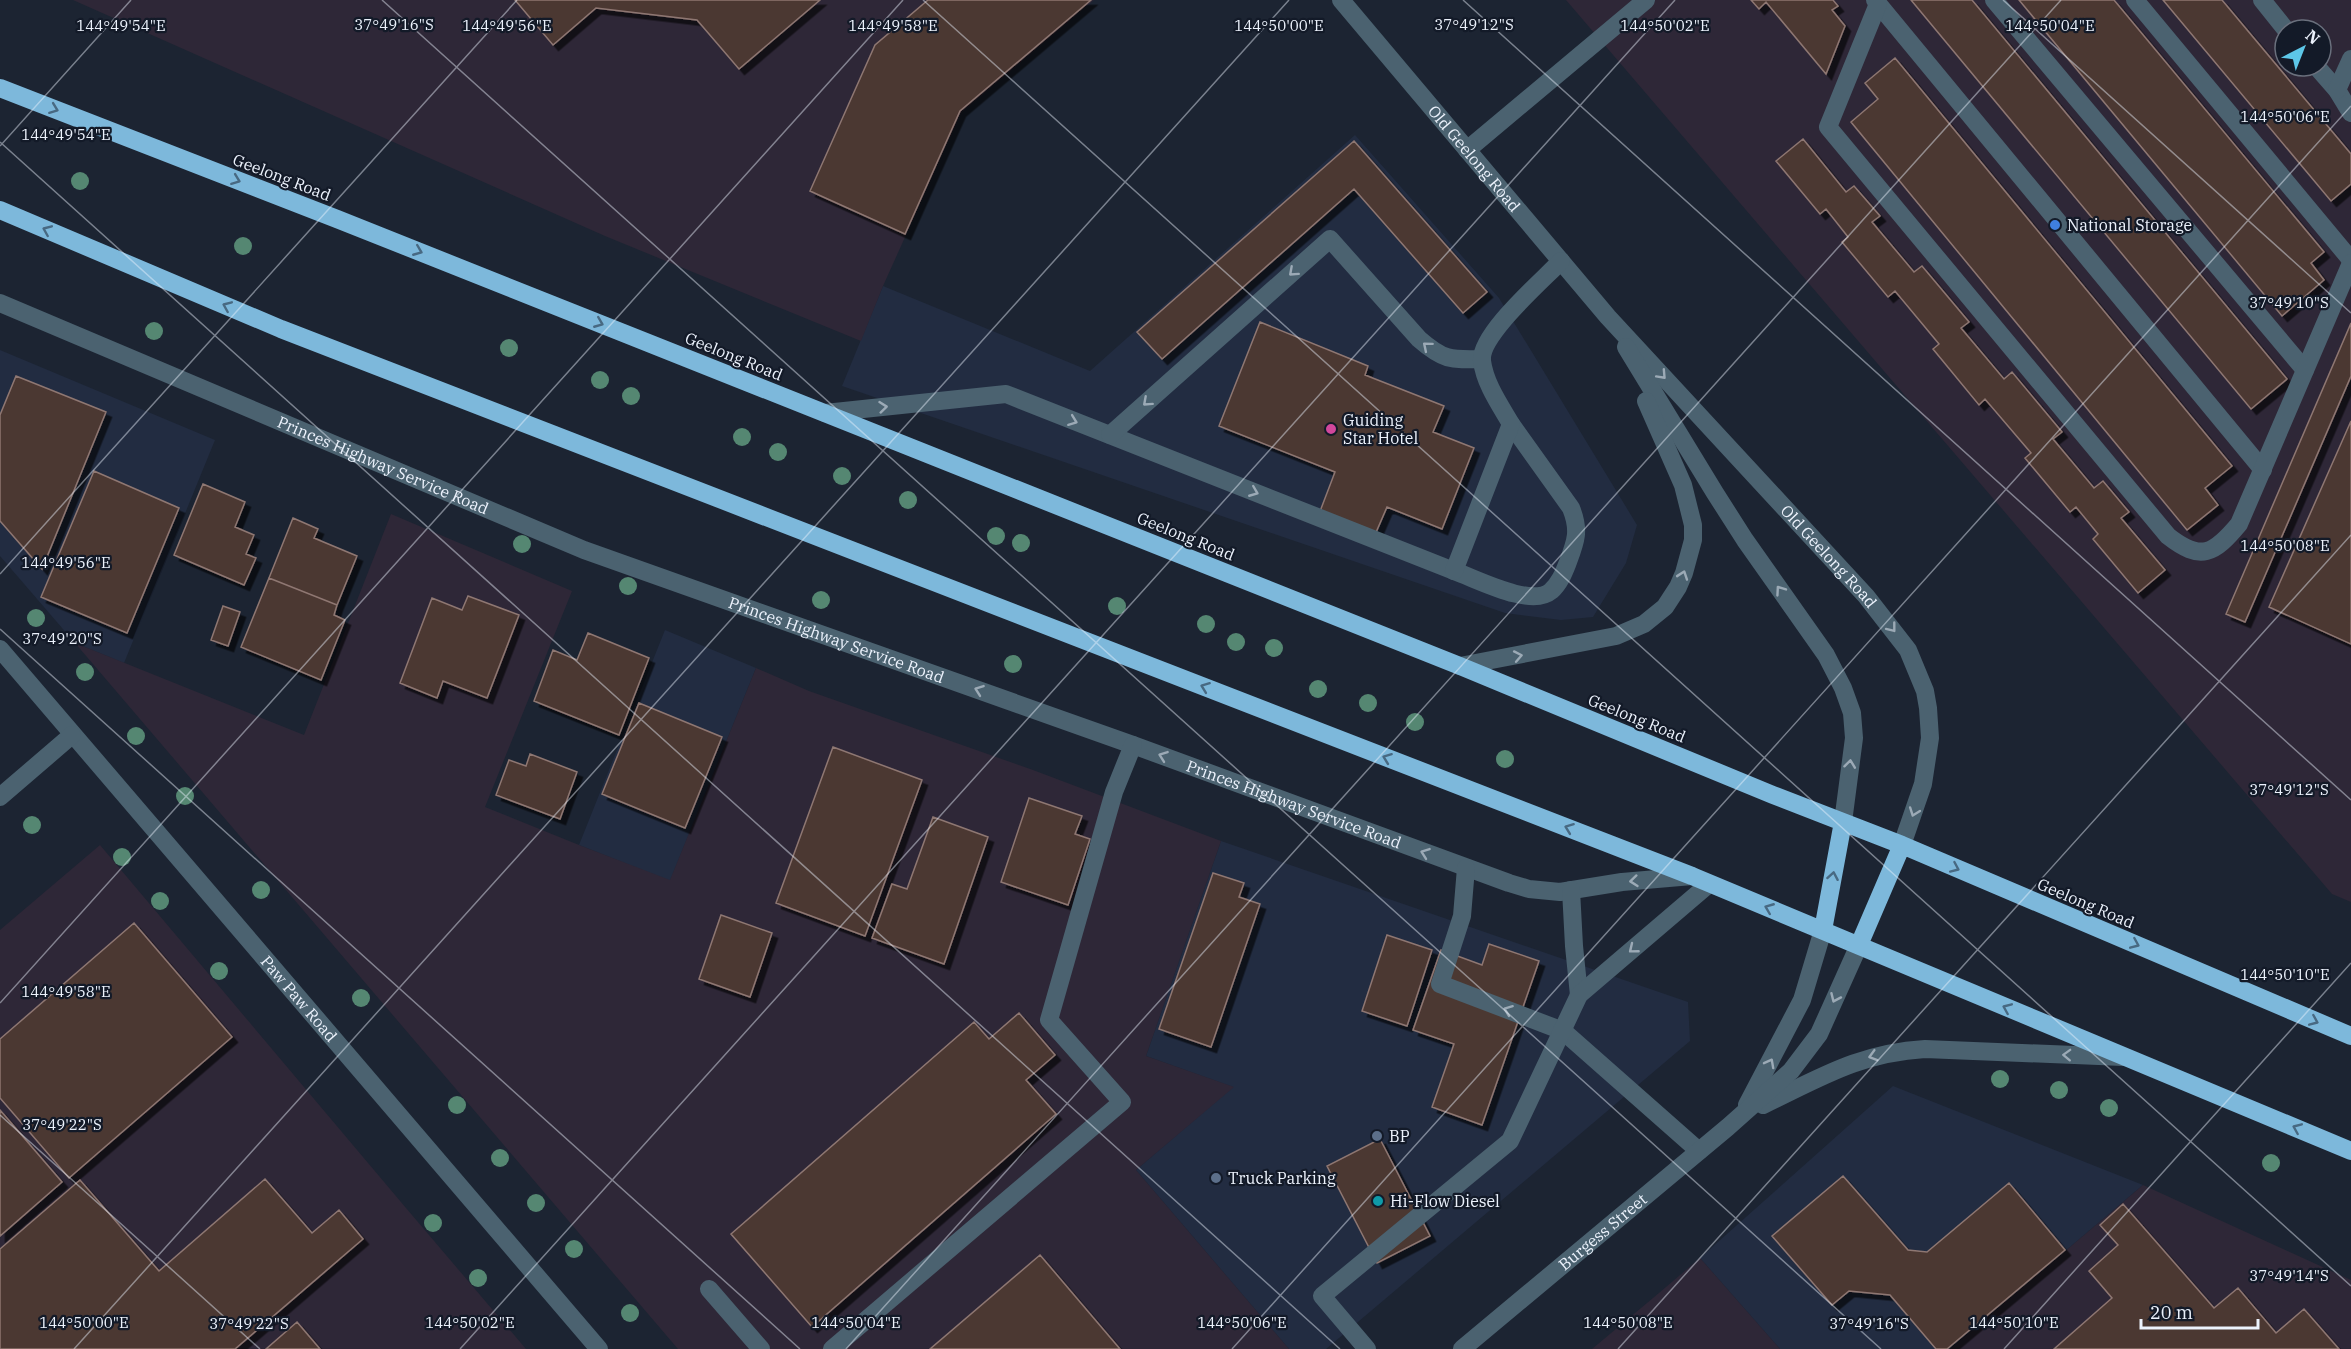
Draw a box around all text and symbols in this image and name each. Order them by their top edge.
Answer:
text: 37°49'16"S [354,15,434,34]
text: 37°49'12"S [1434,15,1514,34]
text: 144°49'54"E [76,16,166,35]
text: 144°49'56"E [462,16,552,35]
text: 144°49'58"E [848,16,938,35]
text: 144°50'00"E [1234,16,1324,35]
text: 144°50'02"E [1620,16,1710,35]
text: 144°50'04"E [2005,16,2095,35]
north arrow [2273,18,2333,78]
text: N [2302,25,2324,49]
street label: Old Geelong Road [1424,101,1525,216]
one-way arrow [49,102,59,115]
text: 144°50'06"E [2240,107,2330,126]
text: 144°49'54"E [21,125,111,144]
street label: Geelong Road [230,149,334,205]
one-way arrow [230,173,241,185]
place label: National Storage [2067,215,2192,235]
marker: National Storage [2048,218,2062,232]
one-way arrow [42,225,53,237]
one-way arrow [411,244,422,256]
one-way arrow [1289,265,1300,276]
text: 37°49'10"S [2249,293,2329,312]
one-way arrow [222,301,233,313]
one-way arrow [593,316,604,328]
street label: Geelong Road [682,327,786,385]
one-way arrow [1423,343,1434,354]
one-way arrow [1655,368,1666,379]
one-way arrow [1143,395,1154,406]
one-way arrow [879,401,888,414]
place label: Guiding Star Hotel [1343,410,1418,448]
street label: Princes Highway Service Road [274,412,492,519]
one-way arrow [1067,413,1078,426]
marker: Guiding Star Hotel [1324,422,1338,436]
one-way arrow [1248,485,1259,497]
street label: Old Geelong Road [1776,500,1881,612]
street label: Geelong Road [1134,507,1238,565]
text: 144°50'08"E [2240,536,2330,555]
text: 144°49'56"E [21,553,111,572]
one-way arrow [1675,570,1688,580]
one-way arrow [1776,586,1787,597]
street label: Princes Highway Service Road [726,592,947,687]
one-way arrow [1885,622,1896,633]
text: 37°49'20"S [22,629,102,648]
one-way arrow [1512,650,1522,663]
one-way arrow [1200,682,1211,694]
one-way arrow [974,685,985,698]
street label: Geelong Road [1585,689,1689,747]
one-way arrow [1158,751,1169,763]
one-way arrow [1382,752,1393,765]
street label: Princes Highway Service Road [1184,755,1404,853]
one-way arrow [1844,759,1856,769]
text: 37°49'12"S [2249,780,2329,799]
one-way arrow [1909,806,1922,817]
one-way arrow [1564,823,1575,835]
one-way arrow [1420,847,1431,860]
one-way arrow [1949,861,1960,873]
one-way arrow [1826,872,1839,882]
one-way arrow [1629,874,1638,887]
street label: Geelong Road [2035,874,2138,932]
one-way arrow [1764,903,1775,915]
one-way arrow [2129,937,2140,949]
one-way arrow [1629,942,1640,953]
street label: Paw Paw Road [257,951,342,1046]
text: 144°50'10"E [2240,965,2330,984]
text: 144°49'58"E [21,982,111,1001]
one-way arrow [1831,992,1843,1003]
one-way arrow [2003,1003,2014,1015]
one-way arrow [1503,1005,1514,1017]
one-way arrow [2308,1013,2319,1025]
one-way arrow [2062,1048,2071,1061]
one-way arrow [1868,1049,1879,1061]
one-way arrow [1763,1059,1774,1069]
text: 37°49'22"S [22,1115,102,1134]
one-way arrow [2292,1123,2303,1135]
place label: BP [1389,1126,1410,1146]
marker: BP [1370,1129,1384,1143]
place label: Truck Parking [1228,1168,1336,1188]
marker: Truck Parking [1209,1171,1223,1185]
street label: Burgess Street [1554,1189,1651,1274]
place label: Hi-Flow Diesel [1390,1191,1500,1211]
marker: Hi-Flow Diesel [1371,1194,1385,1208]
text: 37°49'14"S [2249,1266,2329,1285]
scale bar [2141,1292,2258,1330]
text: 20 m [2150,1301,2193,1324]
text: 144°50'00"E [39,1313,129,1332]
text: 144°50'02"E [425,1313,515,1332]
text: 144°50'04"E [811,1313,901,1332]
text: 144°50'06"E [1197,1313,1287,1332]
text: 144°50'08"E [1583,1313,1673,1332]
text: 144°50'10"E [1969,1313,2059,1332]
text: 37°49'22"S [209,1314,289,1333]
text: 37°49'16"S [1829,1314,1909,1333]

